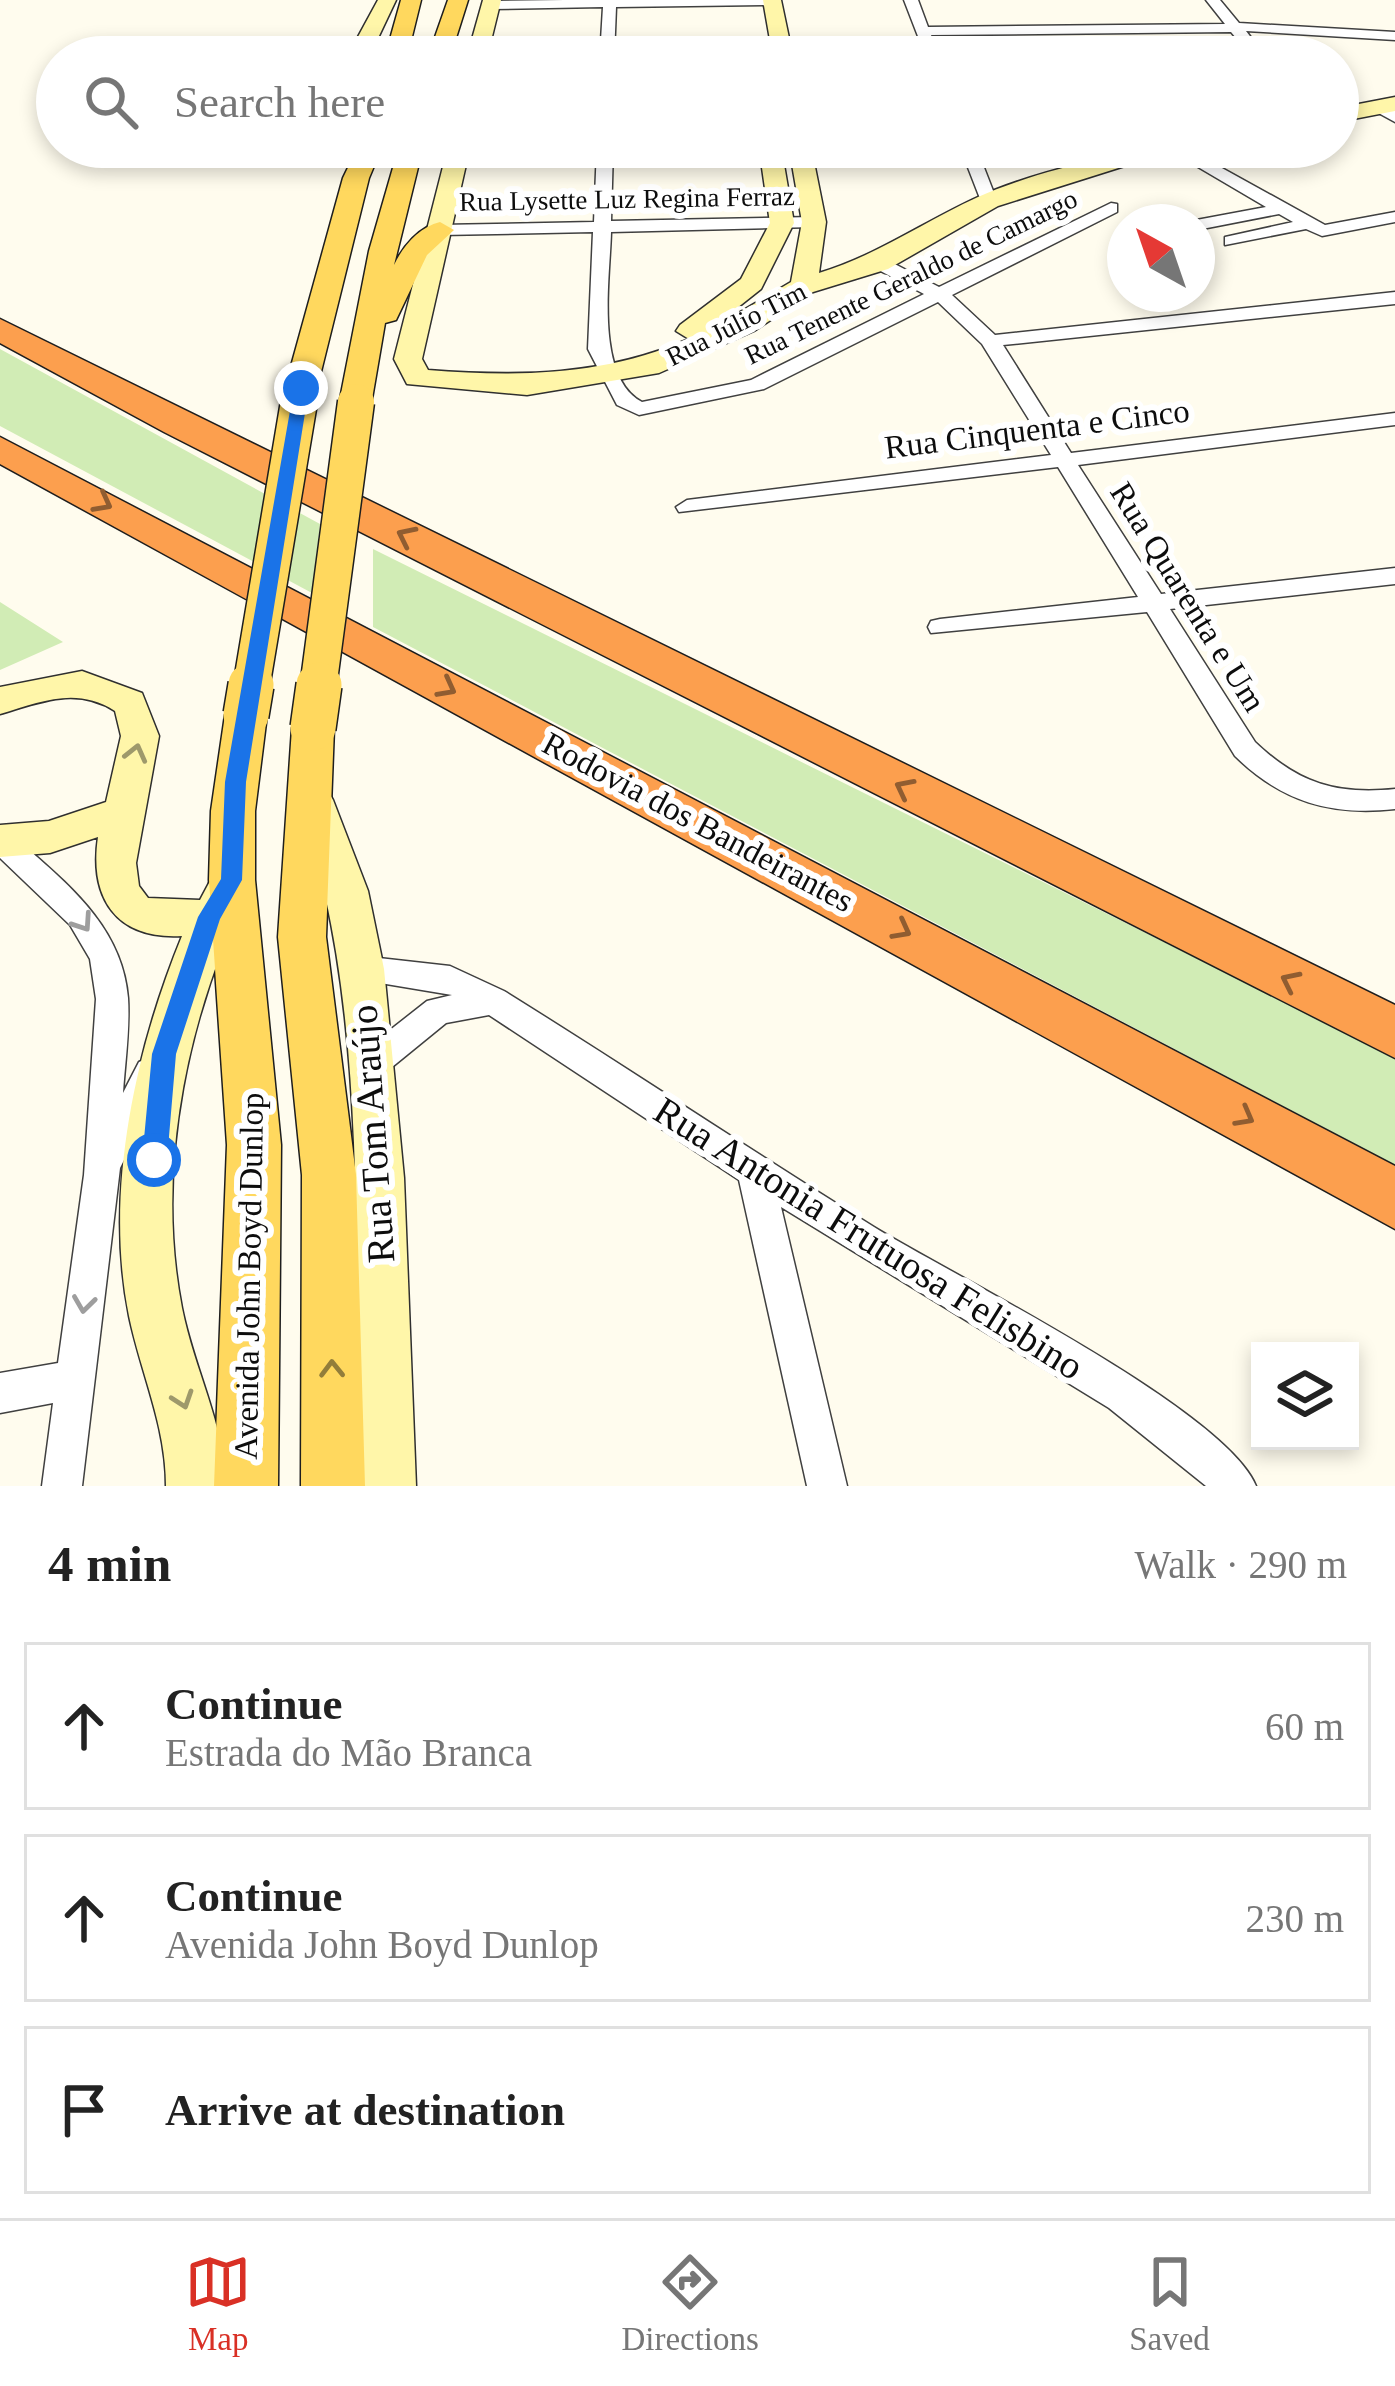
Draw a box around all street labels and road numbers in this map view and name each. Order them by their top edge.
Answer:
street label: Rua Lysette Luz Regina Ferraz [459,181,795,217]
street label: Rua Tenente Geraldo de Camargo [740,183,1082,371]
street label: Rua Júlio Tim [661,276,811,372]
street label: Rua Cinquenta e Cinco [882,392,1192,466]
street label: Rua Quarenta e Um [1103,476,1273,718]
street label: Rodovia dos Bandeirantes [537,725,859,919]
street label: Rua Tom Araújo [342,1003,403,1265]
street label: Rua Antonia Frutuosa Felisbino [647,1088,1091,1388]
street label: Avenida John Boyd Dunlop [228,1092,270,1460]

